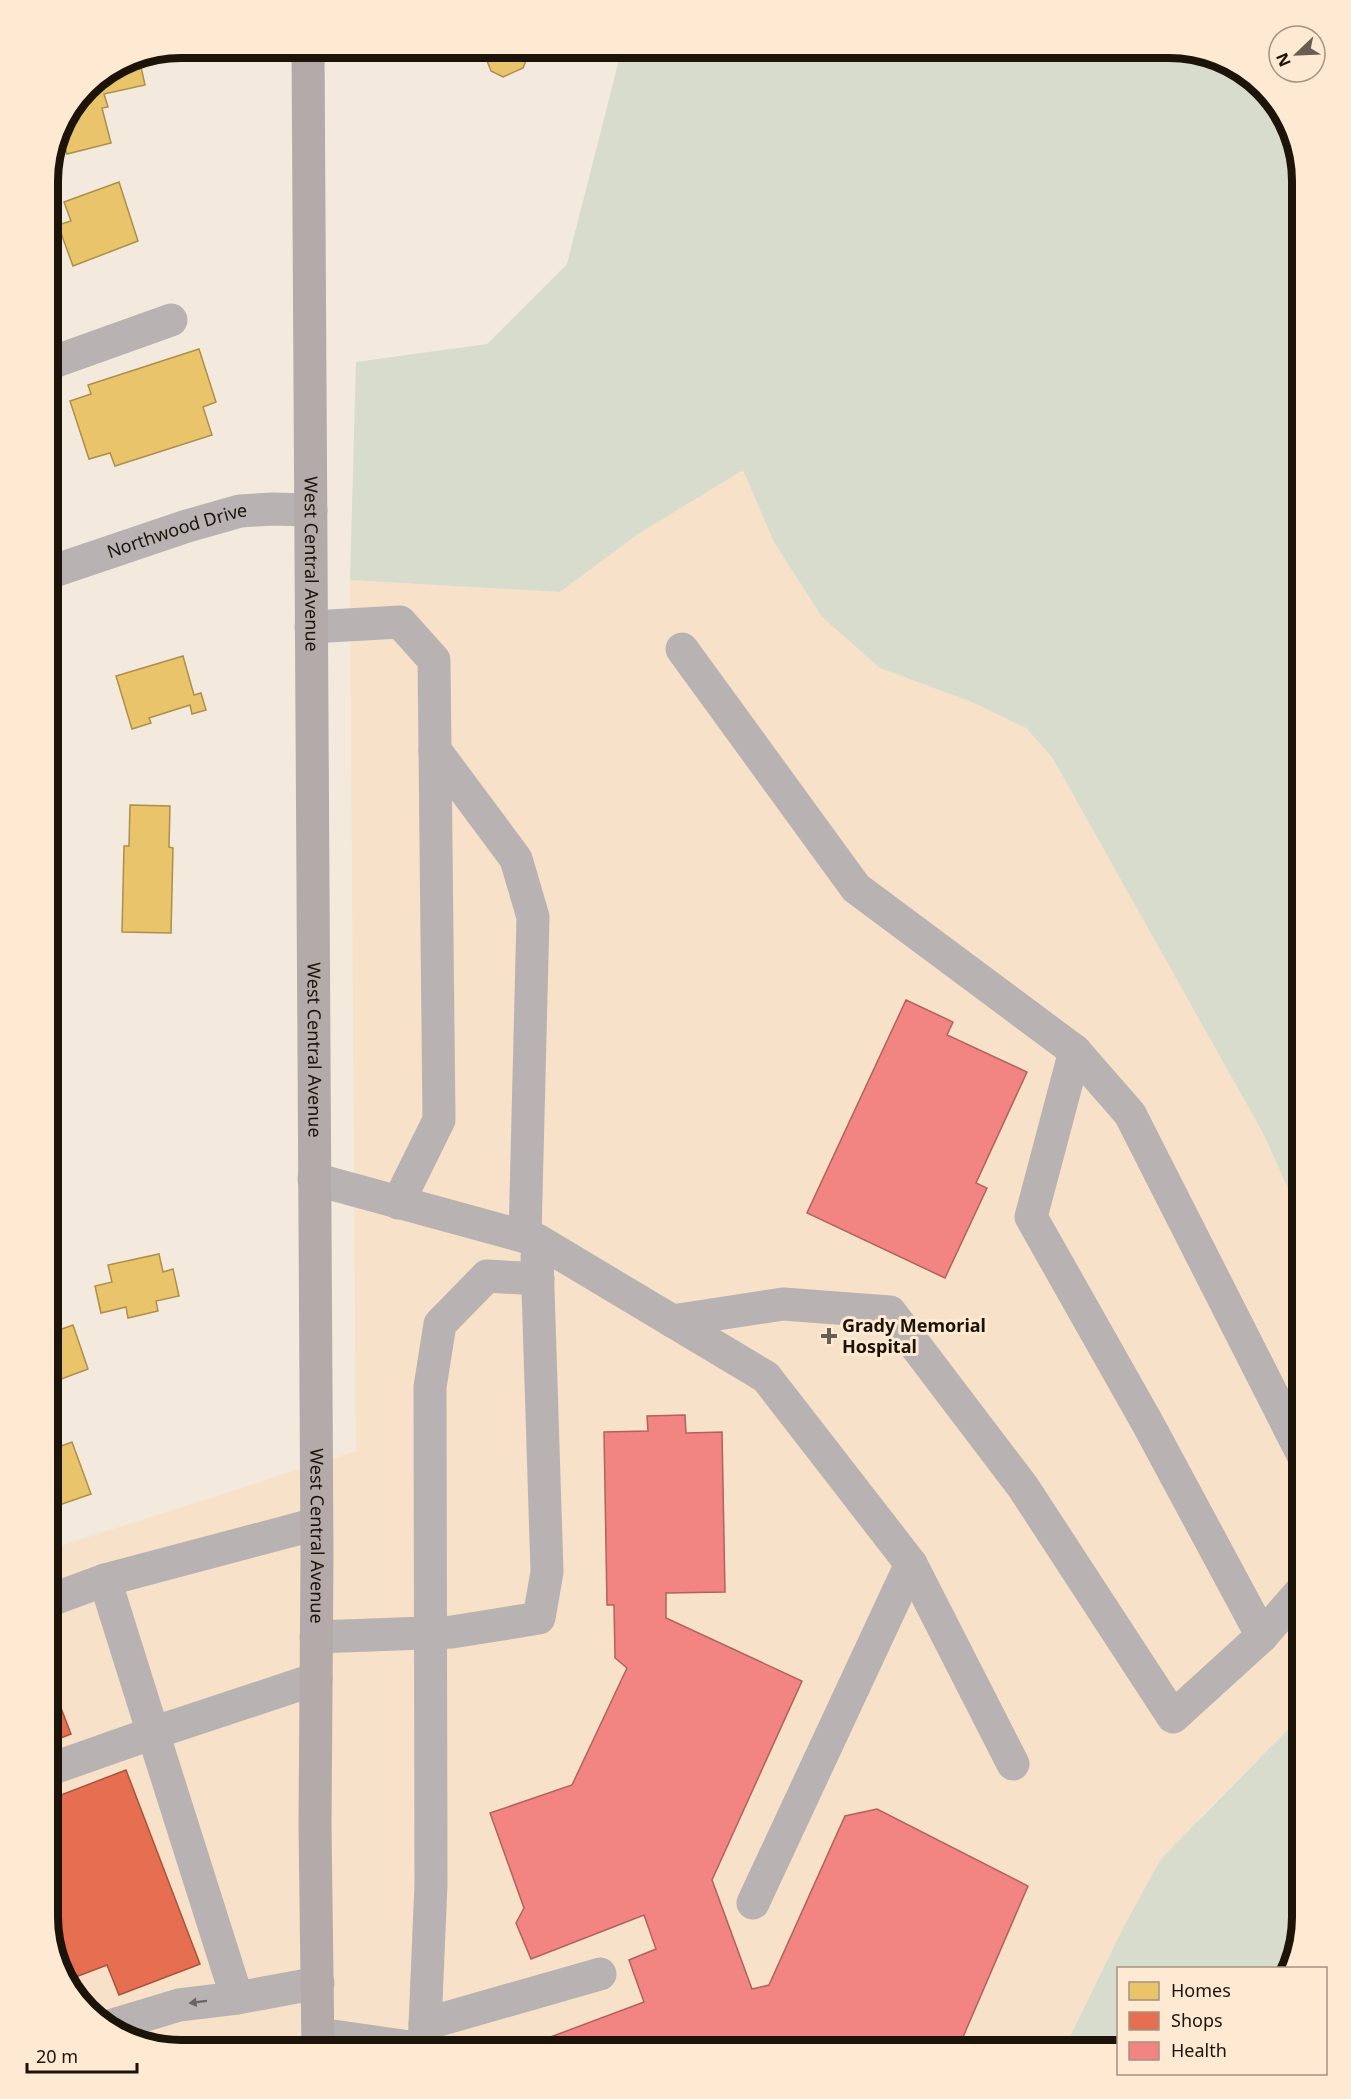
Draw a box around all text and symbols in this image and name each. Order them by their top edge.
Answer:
north arrow [1267,24,1327,84]
text: N [1271,50,1296,70]
street label: West Central Avenue [300,476,325,652]
street label: Northwood Drive [104,498,248,563]
street label: West Central Avenue [302,962,327,1138]
place label: Grady Memorial Hospital [842,1313,986,1358]
marker: Grady Memorial Hospital [820,1327,838,1345]
street label: West Central Avenue [305,1448,330,1624]
legend [1117,1967,1327,2075]
text: Homes [1171,1978,1231,2002]
one-way arrow [189,1998,208,2007]
text: Shops [1171,2008,1223,2032]
scale bar [27,2036,136,2074]
text: Health [1171,2038,1227,2062]
text: 20 m [36,2044,78,2068]

